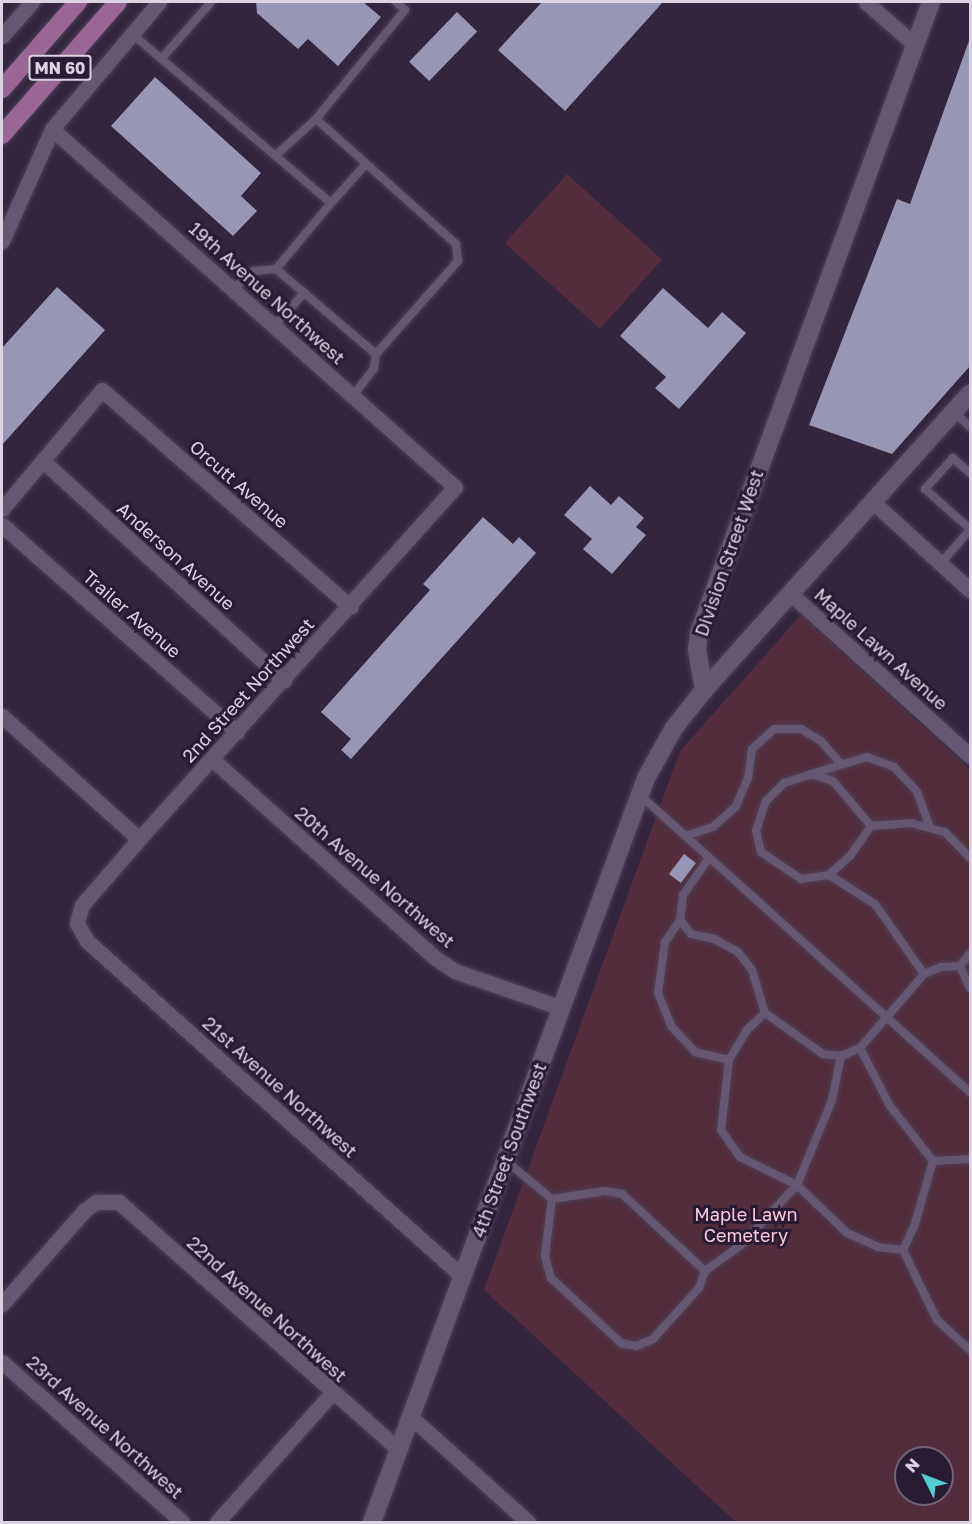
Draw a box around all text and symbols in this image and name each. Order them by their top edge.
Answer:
road number: MN 60 [28,55,92,81]
street label: 19th Avenue Northwest [185,217,349,369]
street label: Orcutt Avenue [185,435,293,533]
street label: Division Street West [690,467,768,639]
street label: Anderson Avenue [113,497,239,615]
street label: Trailer Avenue [79,566,185,662]
street label: Maple Lawn Avenue [810,584,952,714]
street label: 2nd Street Northwest [178,614,318,766]
street label: 20th Avenue Northwest [291,802,459,952]
street label: 21st Avenue Northwest [198,1012,362,1162]
street label: 4th Street Southwest [467,1060,551,1240]
park label: Maple Lawn Cemetery [694,1204,798,1246]
street label: 22nd Avenue Northwest [183,1232,351,1386]
street label: 23rd Avenue Northwest [22,1351,188,1503]
north arrow [894,1446,954,1506]
text: N [901,1454,924,1477]

